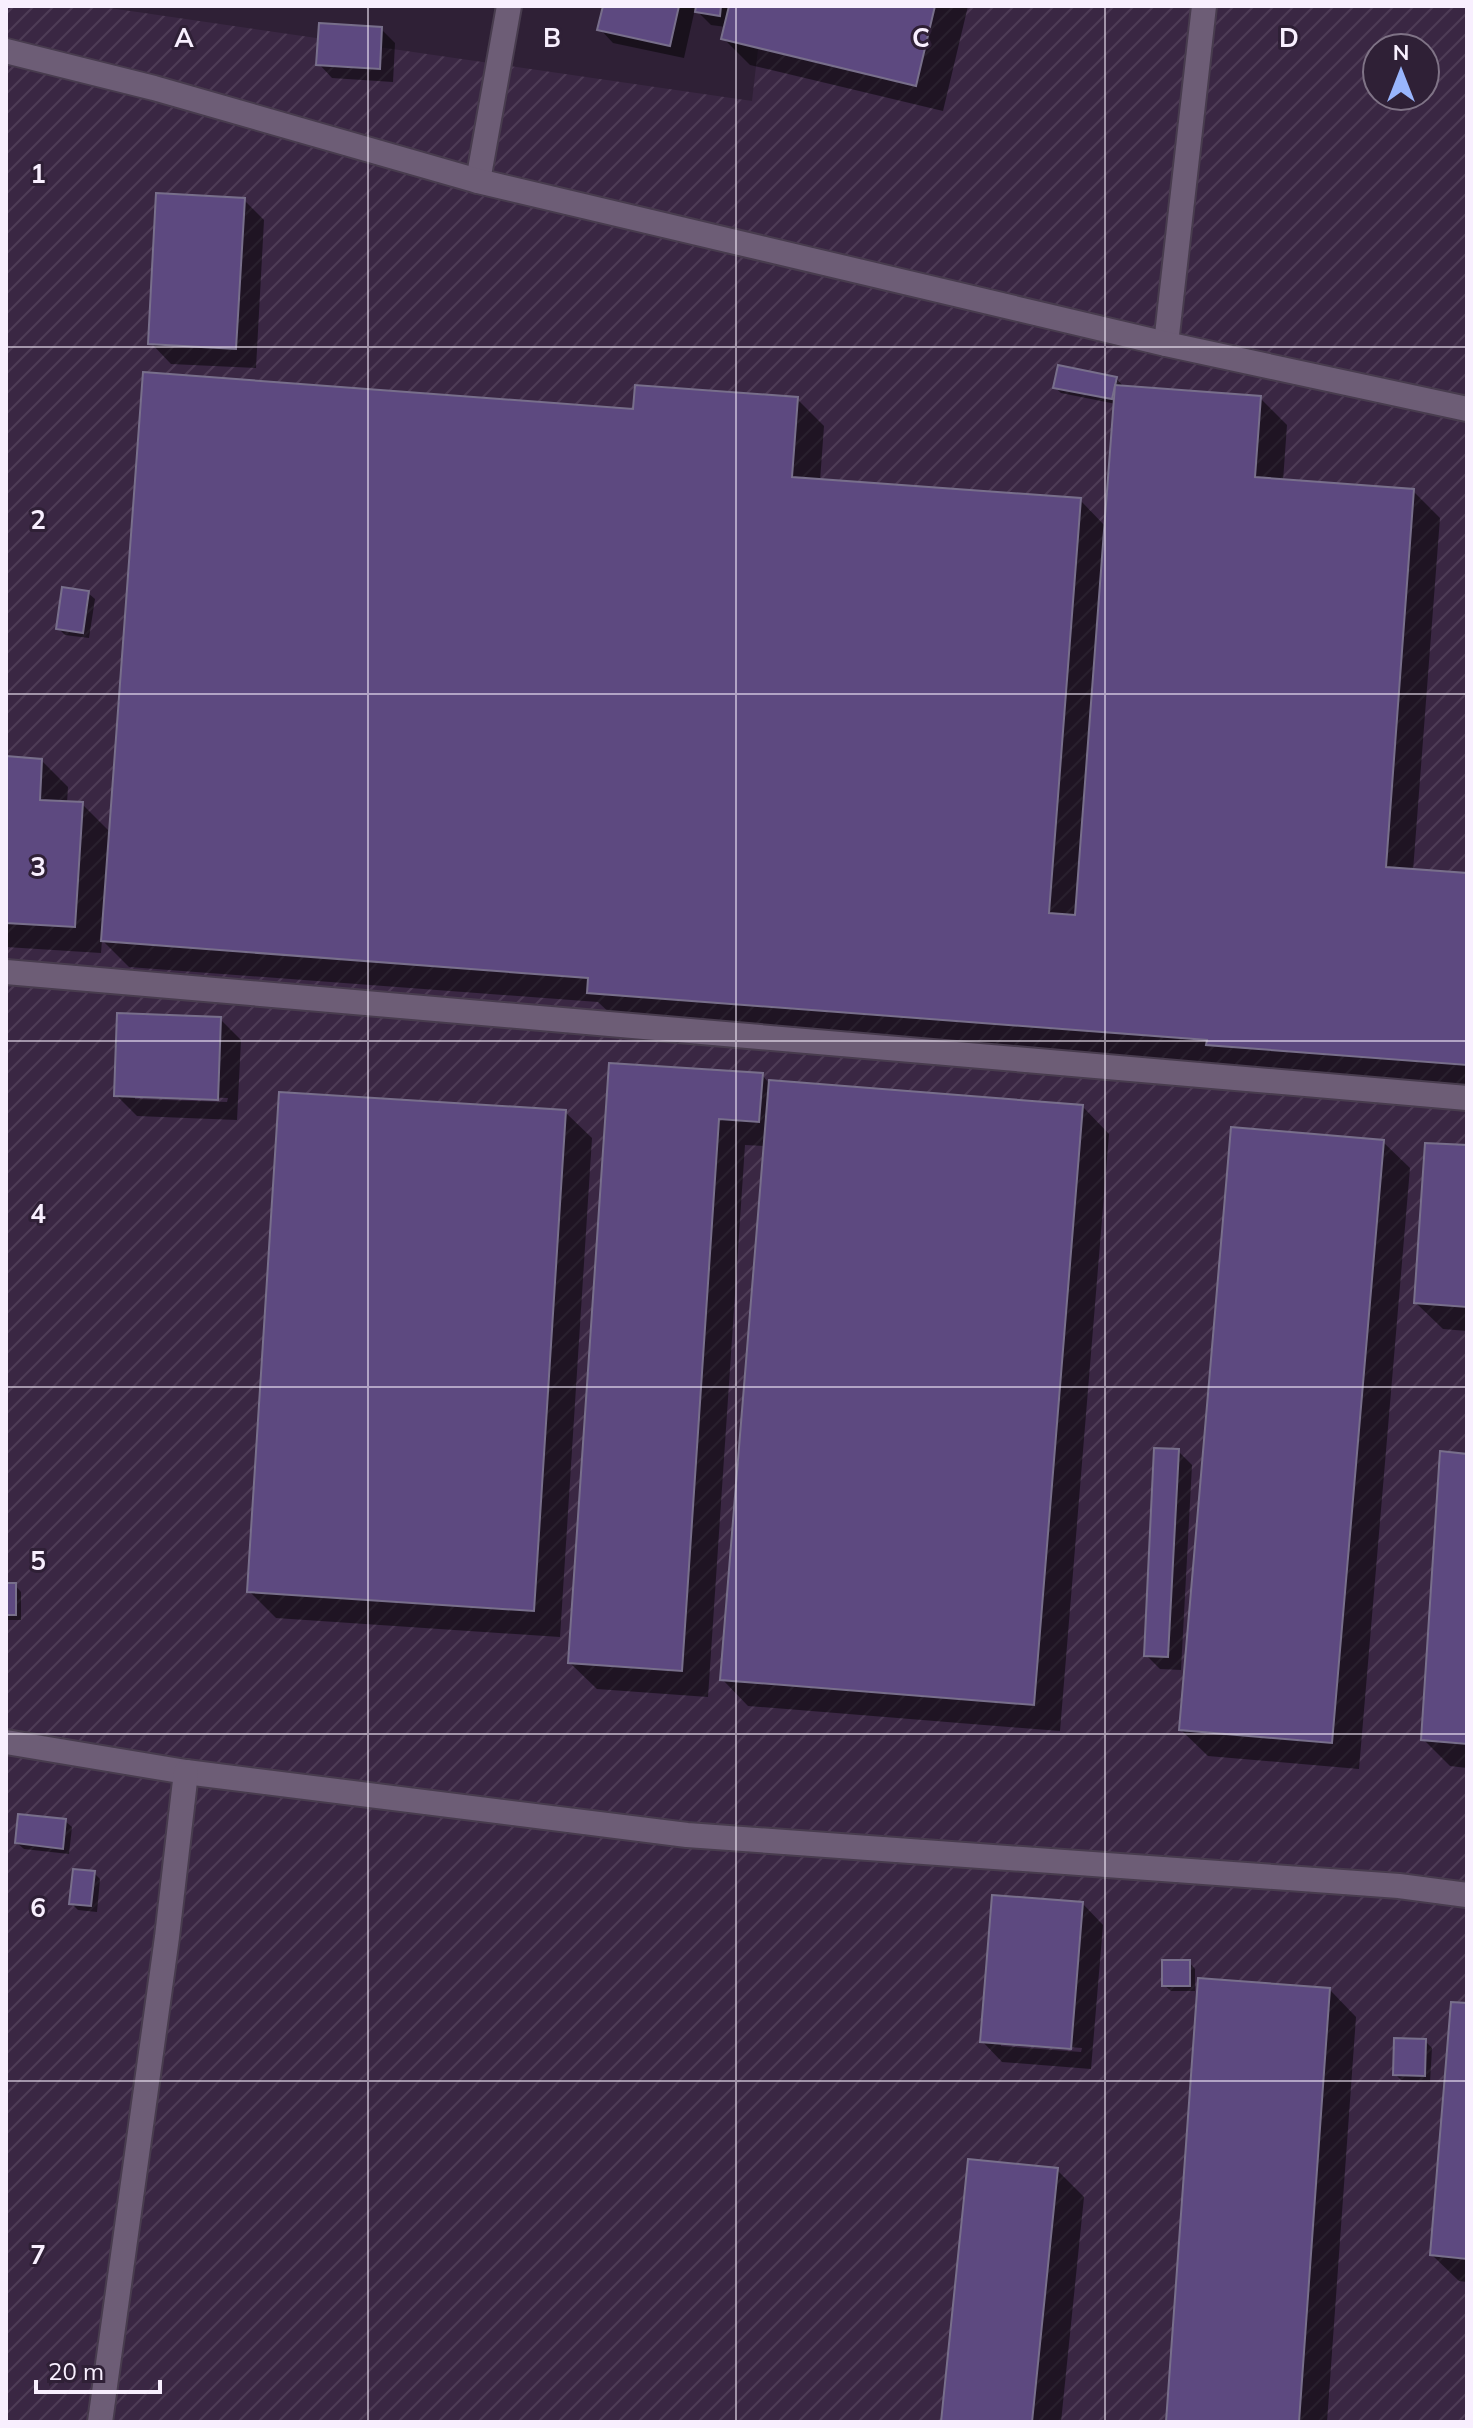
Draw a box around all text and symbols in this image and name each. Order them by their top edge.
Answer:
text: A [174,21,194,54]
text: B [543,21,561,54]
text: C [912,21,930,54]
text: D [1279,21,1299,54]
north arrow [1361,32,1441,112]
text: N [1393,38,1409,66]
text: 1 [30,157,46,190]
text: 2 [30,503,46,536]
text: 3 [30,850,46,883]
text: 4 [30,1197,46,1230]
text: 5 [30,1544,46,1577]
text: 6 [30,1891,46,1924]
text: 7 [30,2238,46,2271]
scale bar [36,2344,160,2394]
text: 20 m [48,2356,104,2386]

